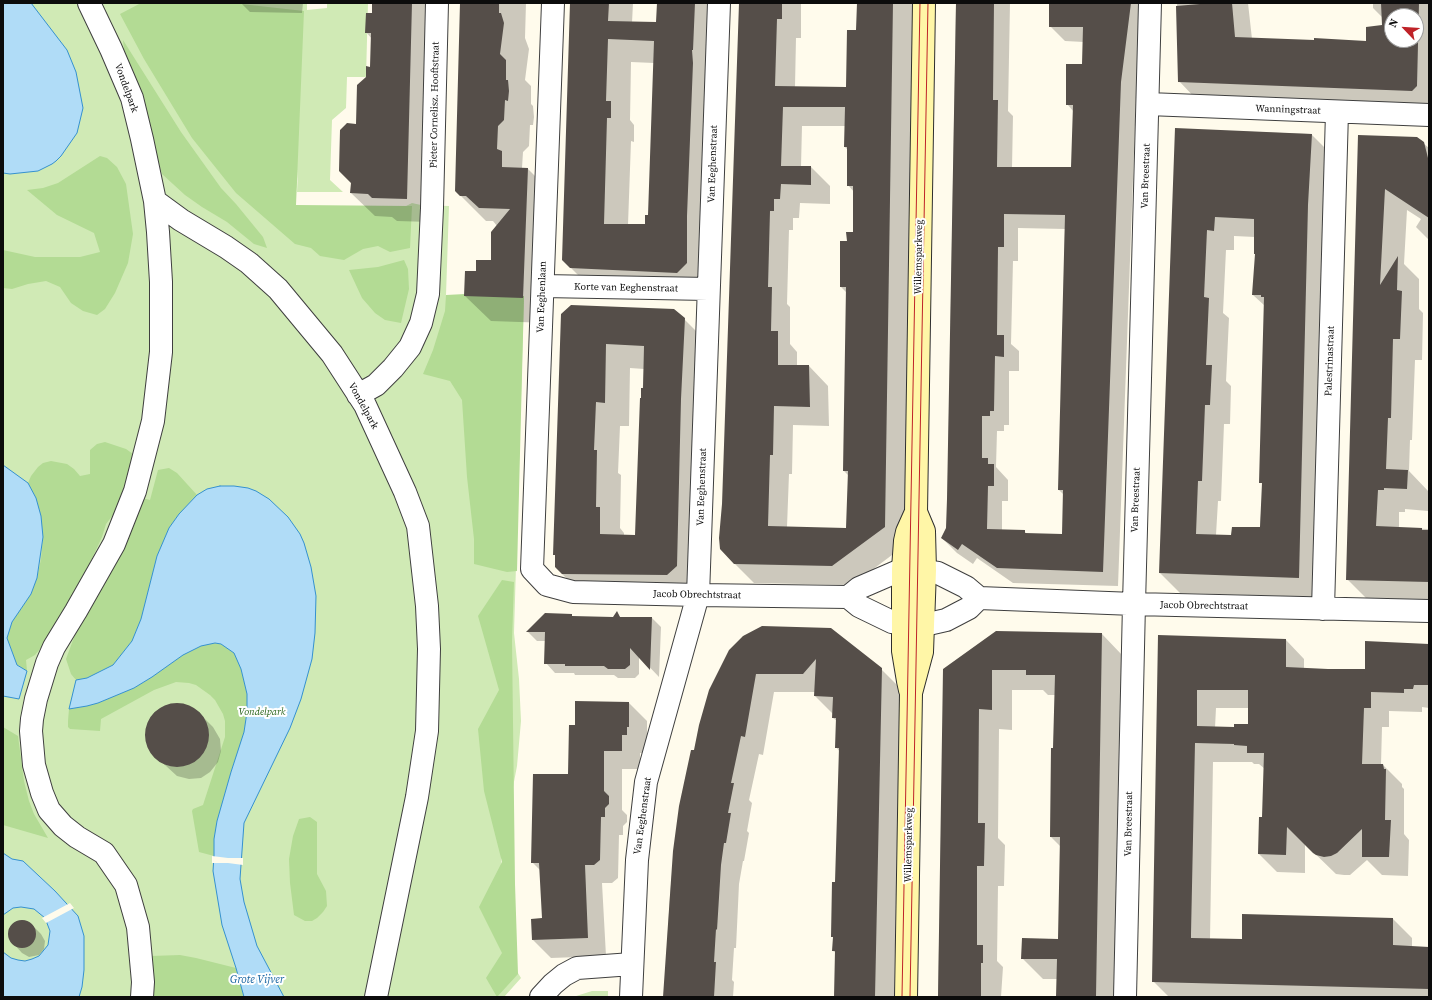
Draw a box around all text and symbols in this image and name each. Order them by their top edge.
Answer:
north arrow [1384,8,1424,48]
text: N [1385,16,1402,30]
street label: Pieter Cornelisz. Hooftstraat [428,42,442,168]
street label: Vondelpark [112,62,140,114]
street label: Wanningstraat [1255,103,1321,117]
street label: Van Eeghenstraat [706,125,720,203]
street label: Van Breestraat [1139,143,1153,209]
street label: Willemsparkweg [912,219,926,295]
street label: Van Eeghenlaan [535,261,549,333]
street label: Korte van Eeghenstraat [574,281,678,295]
street label: Palestrinastraat [1323,326,1337,396]
street label: Vondelpark [345,381,381,431]
street label: Van Eeghenstraat [695,448,709,526]
street label: Van Breestraat [1129,467,1143,533]
street label: Jacob Obrechtstraat [653,588,741,602]
street label: Jacob Obrechtstraat [1160,599,1248,613]
park label: Vondelpark [238,706,286,718]
street label: Van Eeghenstraat [632,777,654,855]
street label: Van Breestraat [1122,791,1136,857]
street label: Willemsparkweg [902,807,916,883]
water label: Grote Vijver [230,973,284,987]

